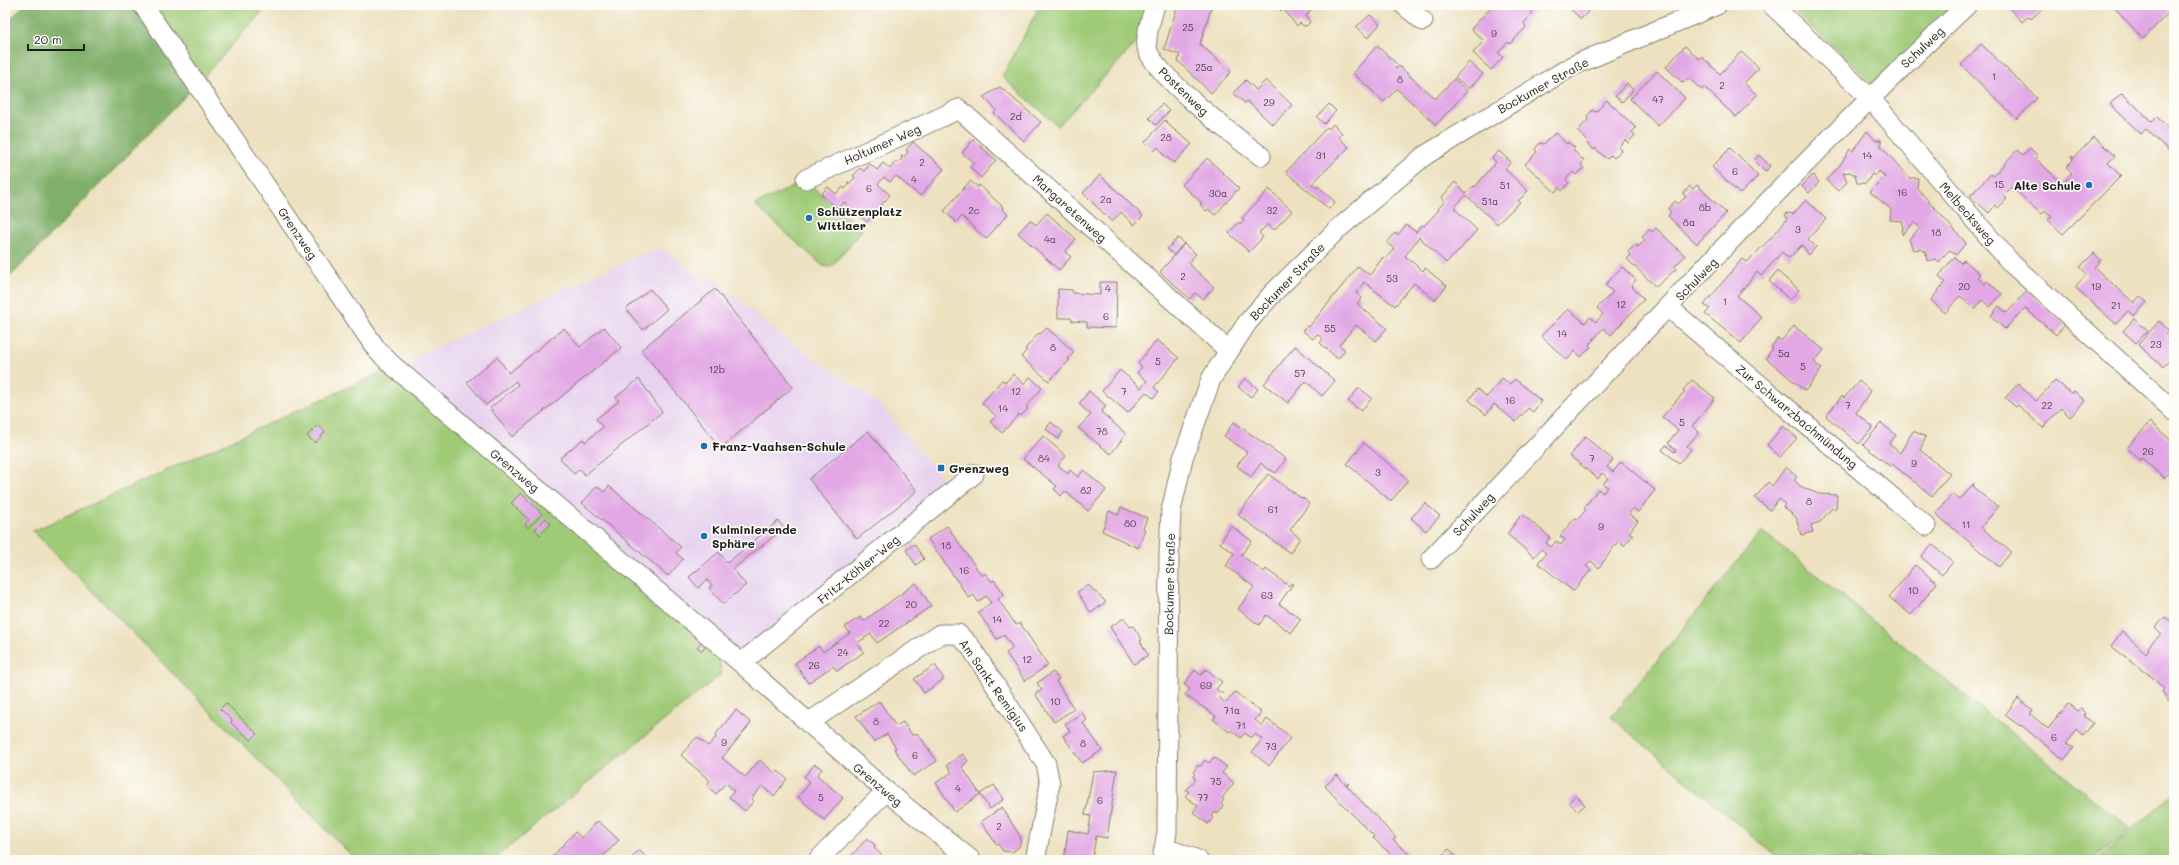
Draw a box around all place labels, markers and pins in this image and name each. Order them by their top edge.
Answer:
place label: Alte Schule [2014,177,2081,193]
marker: Alte Schule [2084,180,2094,190]
place label: Schützenplatz Wittlaer [817,203,902,233]
marker: Schützenplatz Wittlaer [804,213,814,223]
place label: Franz-Vaahsen-Schule [712,438,846,454]
marker: Franz-Vaahsen-Schule [699,441,709,451]
place label: Grenzweg [949,460,1009,476]
marker: Grenzweg [936,463,946,473]
place label: Kulminierende Sphäre [712,521,797,551]
marker: Kulminierende Sphäre [699,531,709,541]

